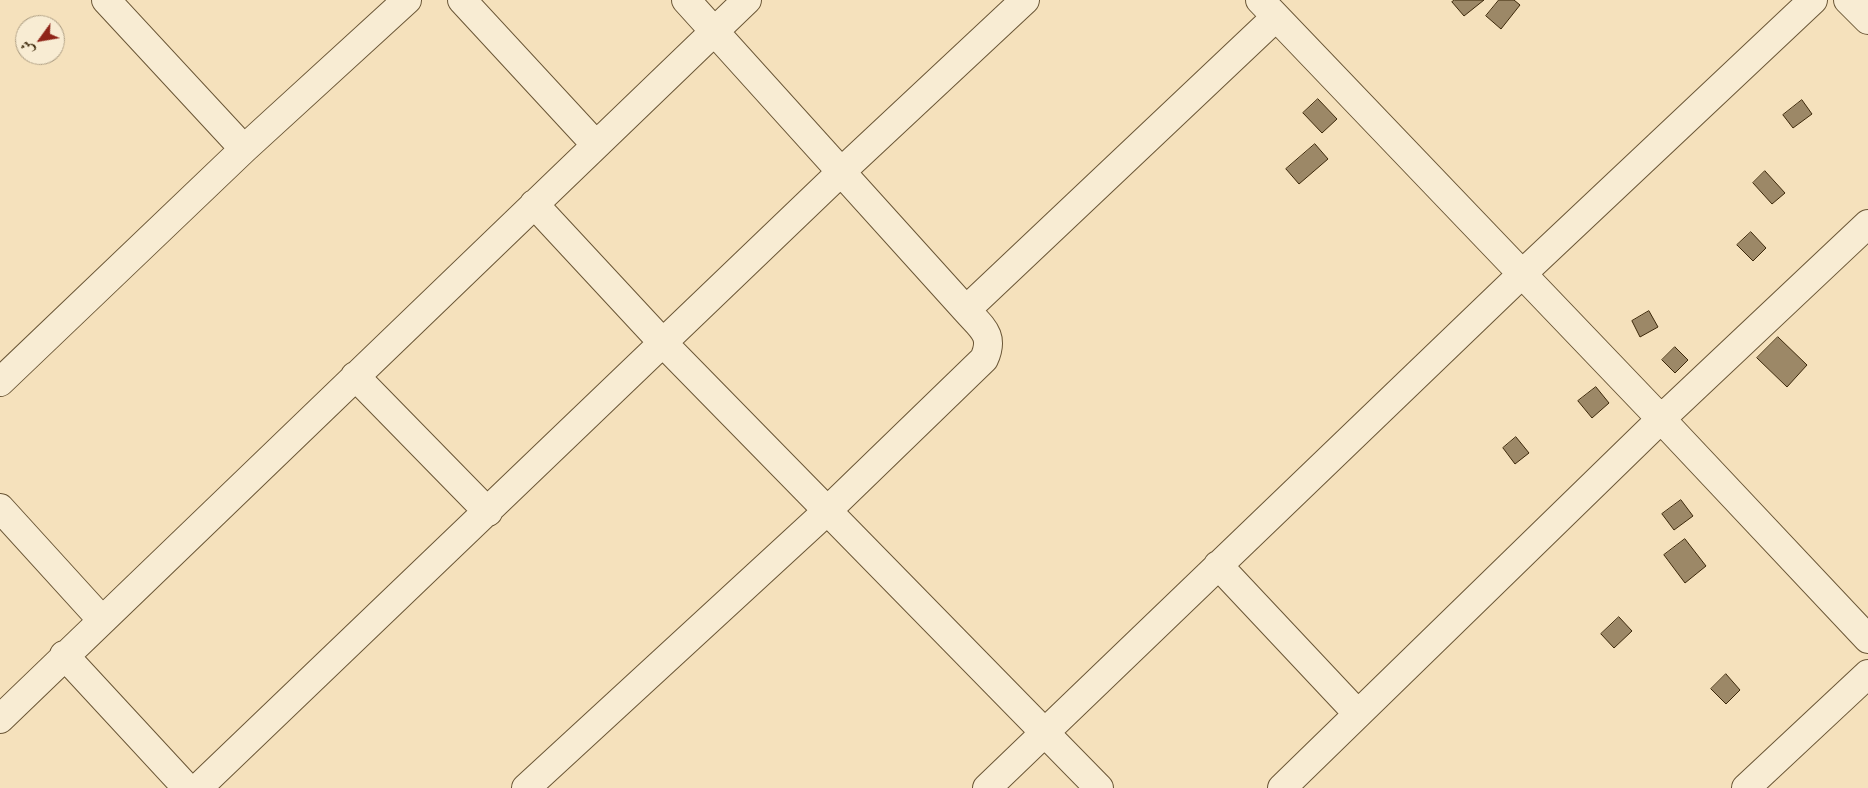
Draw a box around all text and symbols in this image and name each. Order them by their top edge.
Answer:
north arrow [15,15,65,65]
text: ش [17,37,39,58]

